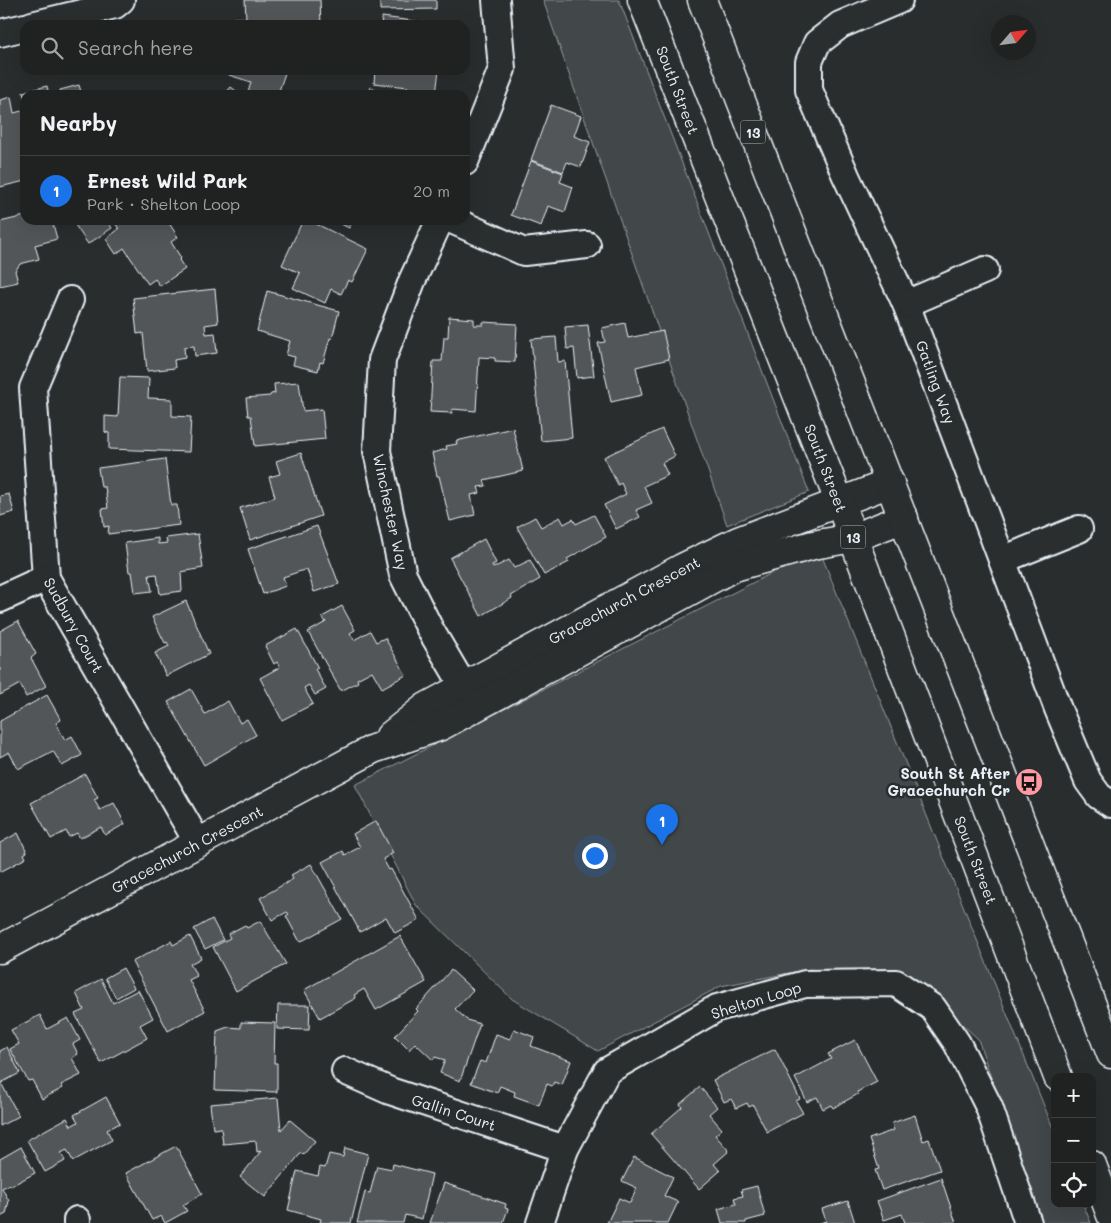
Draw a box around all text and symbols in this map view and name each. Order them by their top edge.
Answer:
north arrow [991,15,1036,60]
search box [20,20,470,75]
icon: search [38,34,66,62]
text: Search here [78,35,194,60]
street label: South Street [652,43,704,137]
text: Nearby [40,109,117,136]
road number: 13 [740,120,766,144]
text: Ernest Wild Park [87,168,248,193]
text: 1 [52,180,60,201]
text: 20 m [413,180,450,201]
text: Park · Shelton Loop [87,193,240,214]
street label: Gatling Way [912,337,960,427]
street label: South Street [800,421,852,515]
street label: Winchester Way [369,452,413,572]
road number: 13 [840,526,866,548]
street label: Gracechurch Crescent [545,551,703,649]
street label: Sudbury Court [40,574,108,676]
place label: South St After Gracechurch Cr [887,763,1010,800]
bus stop icon: South St After Gracechurch Cr [1014,767,1044,797]
street label: Gracechurch Crescent [108,800,266,898]
pin: 1 [646,804,678,845]
street label: South Street [950,813,1002,907]
your location [582,843,608,869]
street label: Shelton Loop [708,977,804,1023]
map controls [1051,1073,1096,1208]
button: + [1051,1073,1096,1118]
street label: Gallin Court [409,1089,499,1135]
button: − [1051,1118,1096,1163]
button: locate [1051,1163,1096,1208]

